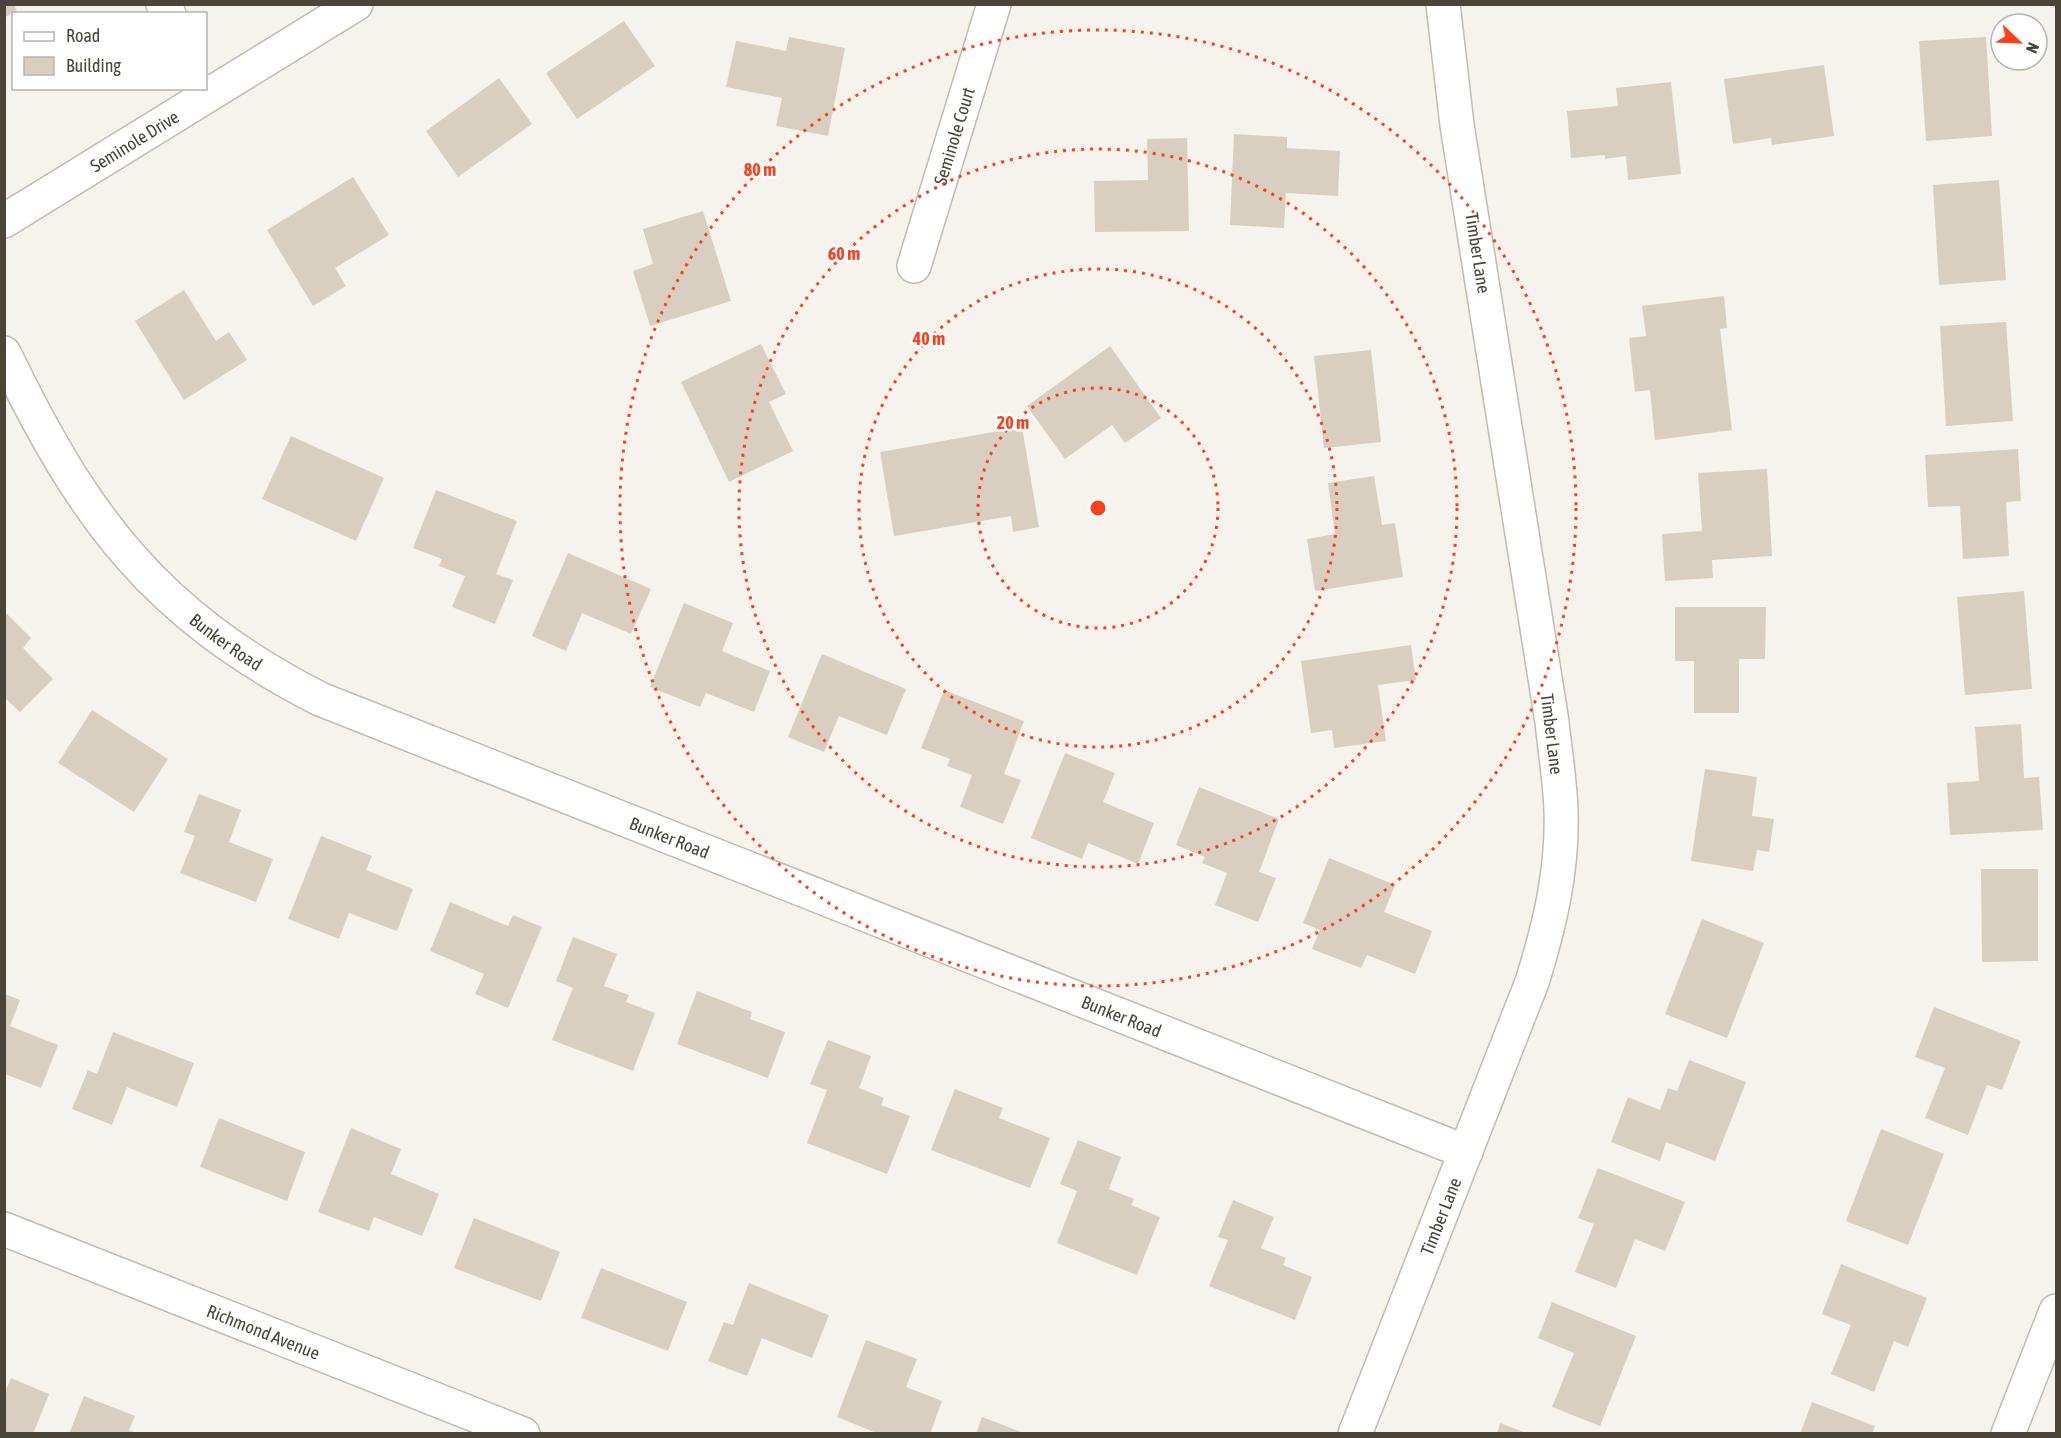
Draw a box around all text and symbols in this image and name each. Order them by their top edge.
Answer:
legend [12,12,207,90]
north arrow [1989,12,2049,72]
text: Road [66,25,100,46]
text: N [2023,40,2043,56]
text: Building [66,55,121,76]
street label: Seminole Court [929,85,978,187]
street label: Seminole Drive [86,105,182,176]
text: 80 m [744,159,776,180]
street label: Timber Lane [1461,211,1495,295]
text: 60 m [828,243,860,264]
text: 40 m [912,328,945,349]
text: 20 m [997,412,1029,433]
centre of rings [1088,498,1108,518]
street label: Bunker Road [186,609,266,674]
street label: Timber Lane [1537,692,1567,776]
street label: Bunker Road [627,812,713,862]
street label: Bunker Road [1079,991,1165,1041]
street label: Timber Lane [1416,1174,1465,1258]
street label: Richmond Avenue [204,1300,323,1363]

